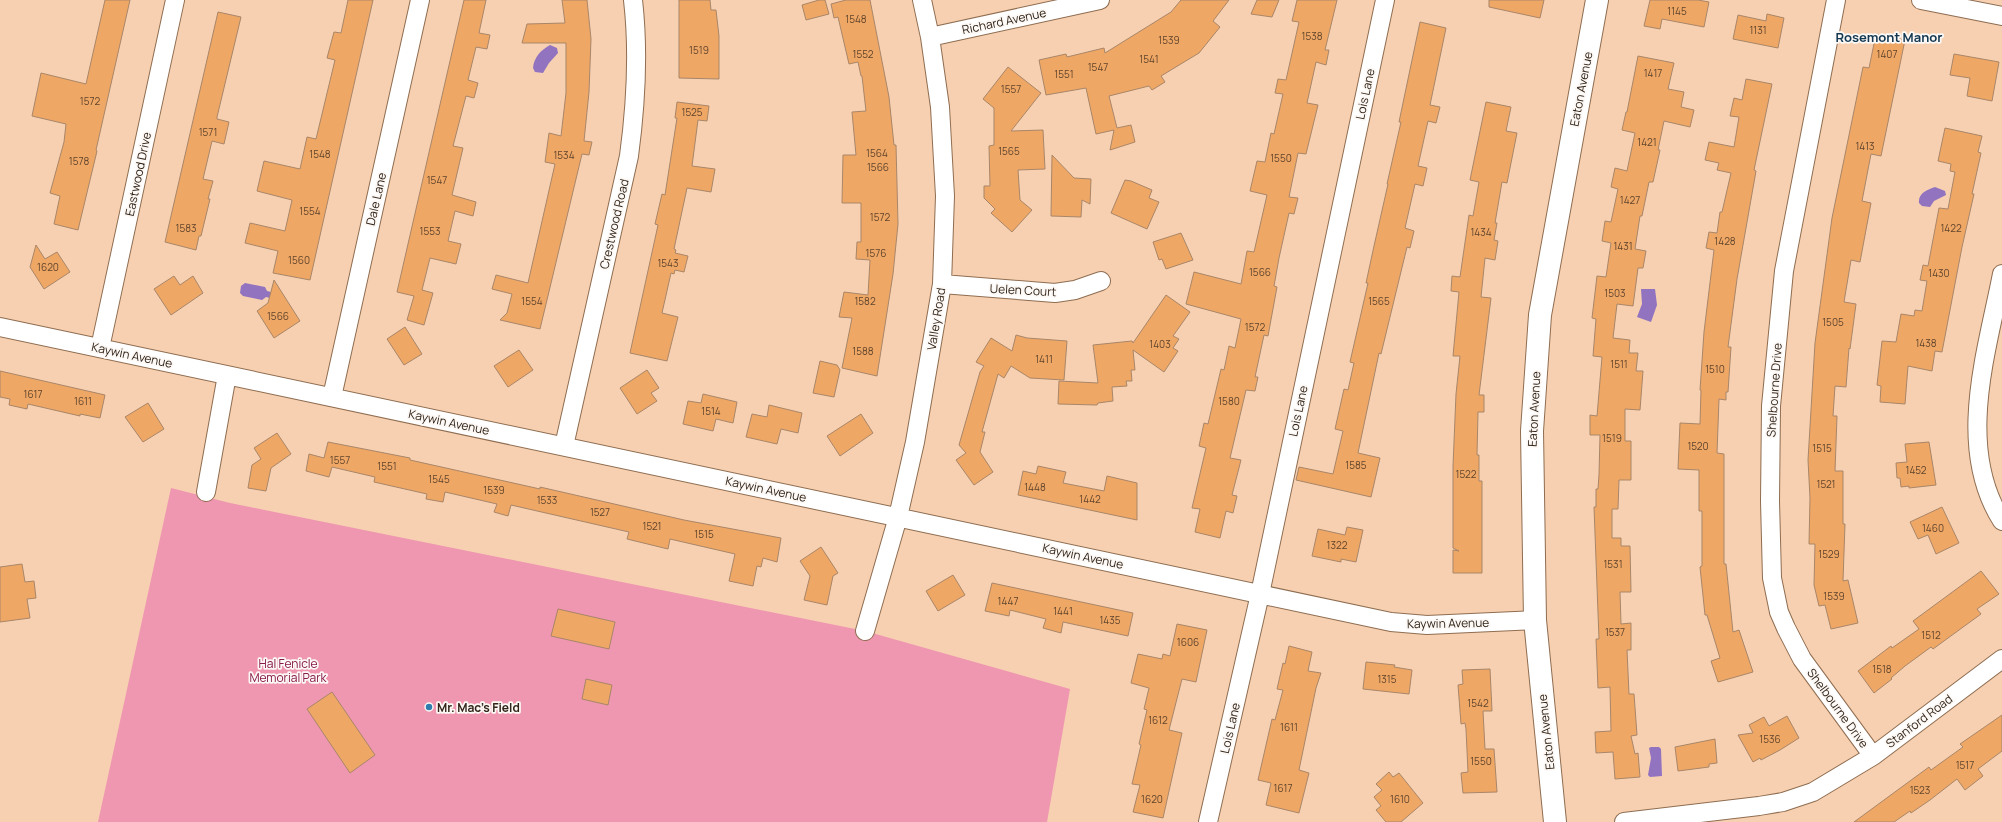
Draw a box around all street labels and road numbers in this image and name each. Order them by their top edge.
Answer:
street label: Richard Avenue [960,4,1048,38]
street label: Eaton Avenue [1565,50,1597,128]
street label: Lois Lane [1351,67,1379,121]
street label: Eastwood Drive [121,130,155,218]
street label: Dale Lane [362,171,390,227]
street label: Crestwood Road [595,177,633,271]
street label: Uelen Court [989,280,1057,300]
street label: Valley Road [923,287,949,351]
street label: Kaywin Avenue [90,338,174,372]
street label: Shelbourne Drive [1762,342,1786,438]
street label: Eaton Avenue [1524,371,1544,447]
street label: Lois Lane [1284,384,1312,438]
street label: Kaywin Avenue [407,405,491,439]
street label: Kaywin Avenue [724,472,808,506]
street label: Kaywin Avenue [1041,539,1125,573]
street label: Kaywin Avenue [1407,614,1489,632]
street label: Shelbourne Drive [1803,665,1873,751]
street label: Stanford Road [1882,690,1956,752]
street label: Eaton Avenue [1534,693,1558,771]
street label: Lois Lane [1216,701,1244,755]

